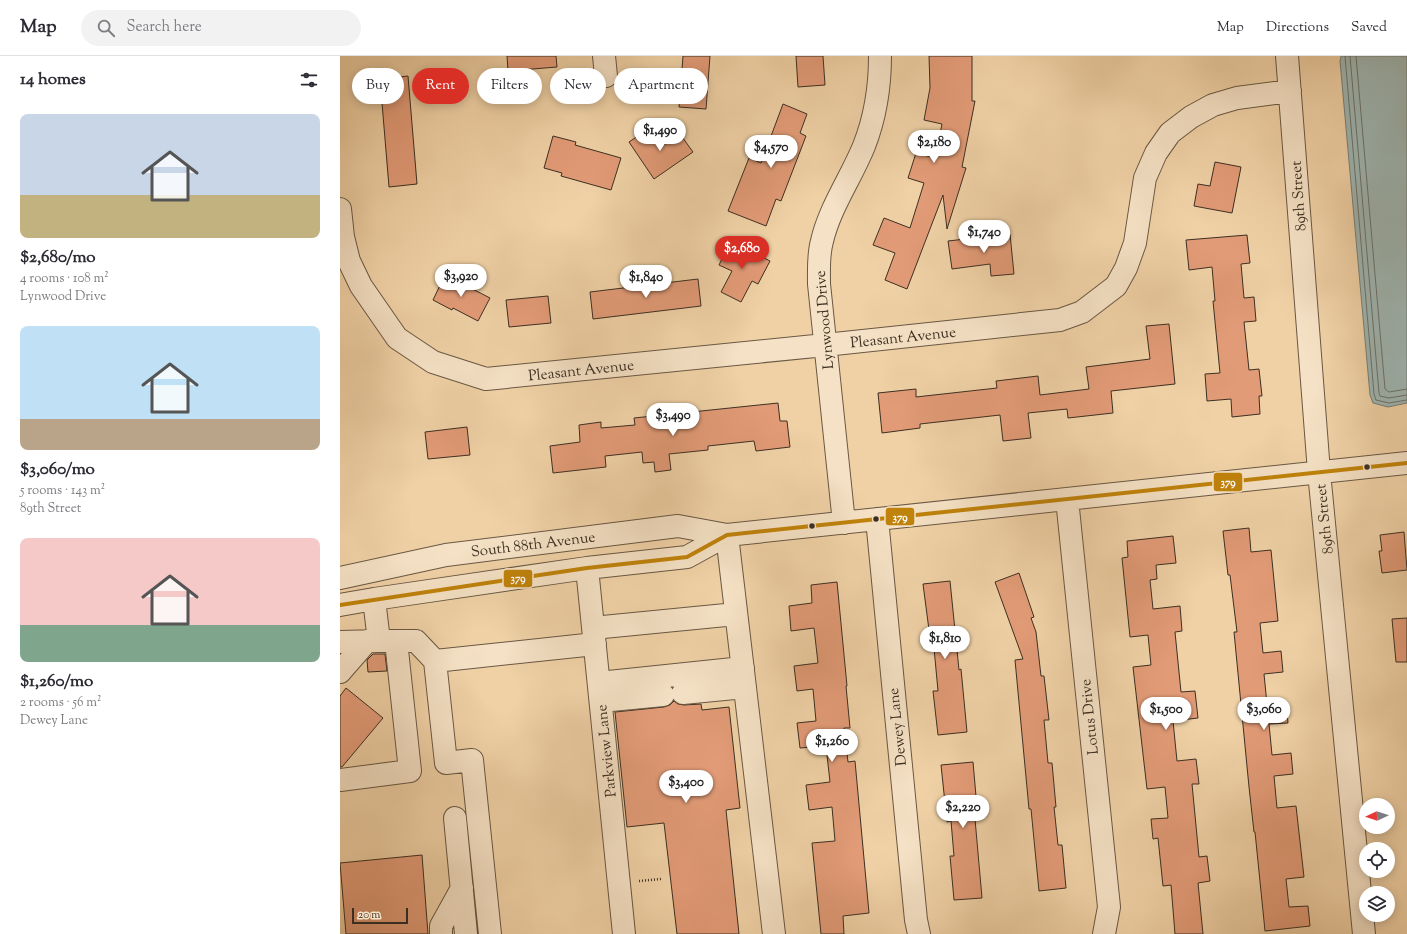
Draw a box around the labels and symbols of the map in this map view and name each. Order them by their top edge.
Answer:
pin: $1,490 [627,118,693,152]
pin: $2,180 [901,130,967,164]
pin: $4,570 [738,135,804,169]
street label: 89th Street [1287,160,1312,232]
pin: $1,740 [951,220,1017,254]
pin: $2,680 [709,236,775,270]
pin: $3,920 [428,264,494,298]
pin: $1,840 [613,265,679,299]
street label: Lynwood Drive [811,269,840,370]
street label: Pleasant Avenue [849,322,957,354]
street label: Pleasant Avenue [527,355,635,387]
pin: $3,490 [640,403,706,437]
unlabelled marker [1362,462,1372,472]
line badge: 379 [1213,472,1243,492]
text: 379 [1220,475,1236,491]
street label: 89th Street [1311,483,1340,555]
line badge: 379 [885,507,915,526]
text: 379 [892,510,908,526]
unlabelled marker [871,514,881,524]
unlabelled marker [807,521,817,531]
street label: South 88th Avenue [470,527,597,564]
line badge: 379 [503,569,533,588]
text: 379 [510,571,526,587]
pin: $1,810 [912,626,978,660]
street label: Lotus Drive [1076,678,1105,756]
street label: Dewey Lane [884,687,913,767]
pin: $1,500 [1133,697,1199,731]
pin: $3,060 [1231,697,1297,731]
street label: Parkview Lane [592,703,623,798]
pin: $1,260 [799,729,865,763]
pin: $3,400 [653,770,719,804]
pin: $2,220 [930,795,996,829]
north arrow [1359,798,1395,834]
scale bar [352,906,408,925]

